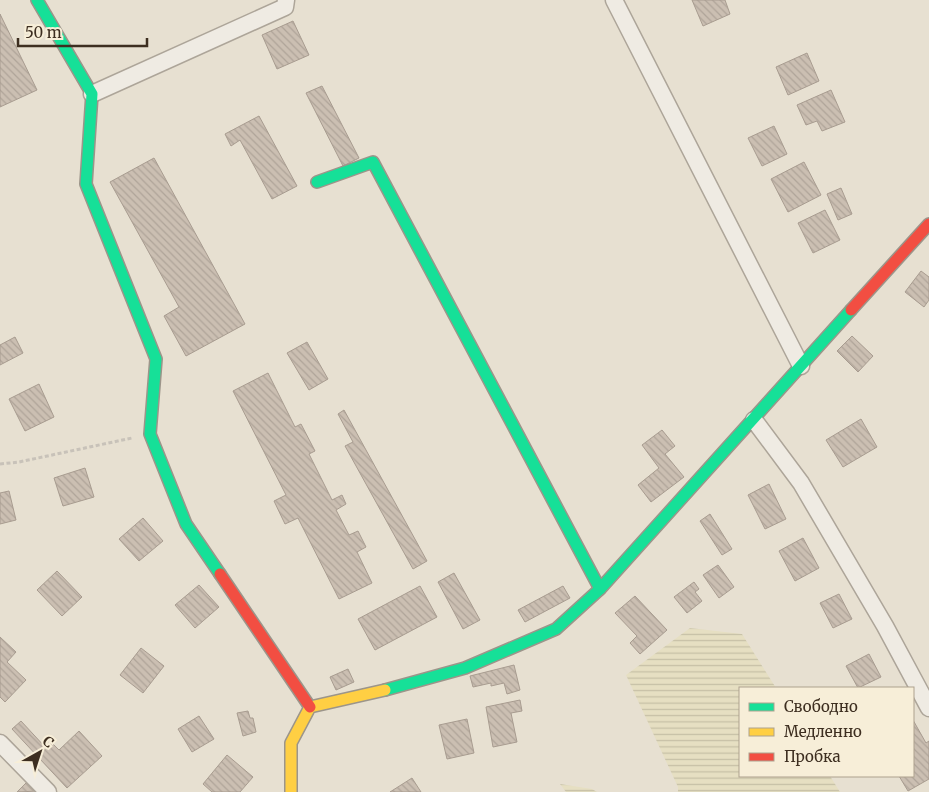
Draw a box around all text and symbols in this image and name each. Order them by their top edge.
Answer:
scale bar [18,15,146,47]
text: 50 m [25,23,62,42]
legend [739,687,914,777]
text: Свободно [784,697,858,716]
text: Медленно [784,722,862,741]
north arrow [15,727,65,777]
text: С [39,732,57,752]
text: Пробка [784,747,841,766]

